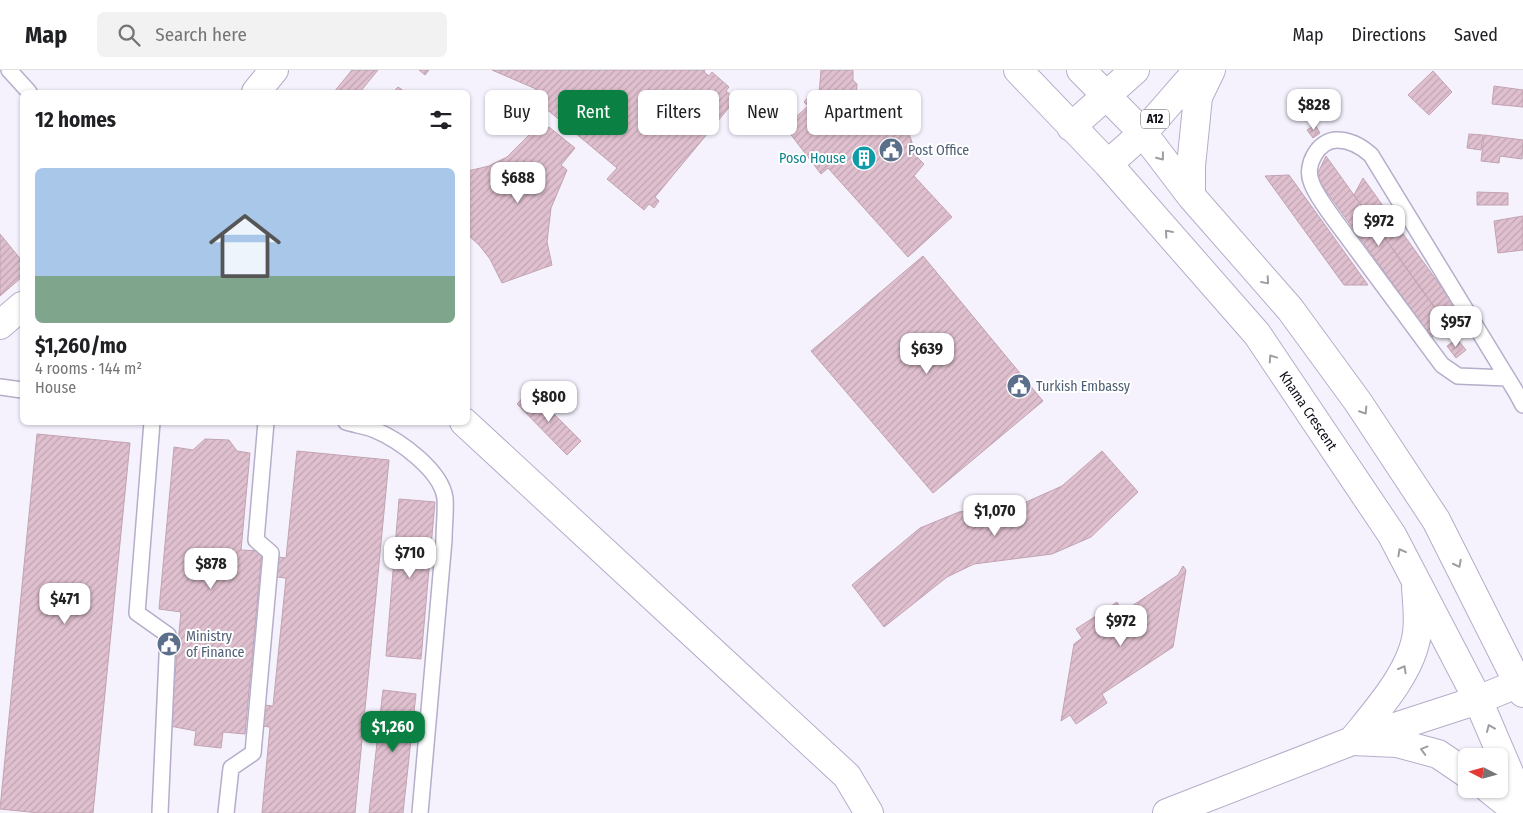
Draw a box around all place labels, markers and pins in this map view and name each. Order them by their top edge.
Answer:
pin: $828 [1284,88,1344,131]
public building icon: Post Office [878,137,904,163]
place label: Post Office [908,142,969,159]
building icon: Poso House [851,145,877,171]
place label: Poso House [779,150,846,167]
pin: $688 [488,162,548,204]
pin: $972 [1349,204,1409,247]
pin: $957 [1426,306,1486,348]
pin: $639 [897,332,957,375]
public building icon: Turkish Embassy [1006,373,1032,399]
place label: Turkish Embassy [1036,378,1131,395]
pin: $800 [519,380,579,423]
pin: $1,070 [954,494,1036,537]
pin: $710 [380,536,440,579]
pin: $878 [181,548,241,590]
pin: $471 [35,582,95,625]
pin: $972 [1091,604,1151,647]
place label: Ministry of Finance [186,628,244,661]
public building icon: Ministry of Finance [156,631,182,657]
pin: $1,260 [352,710,434,753]

